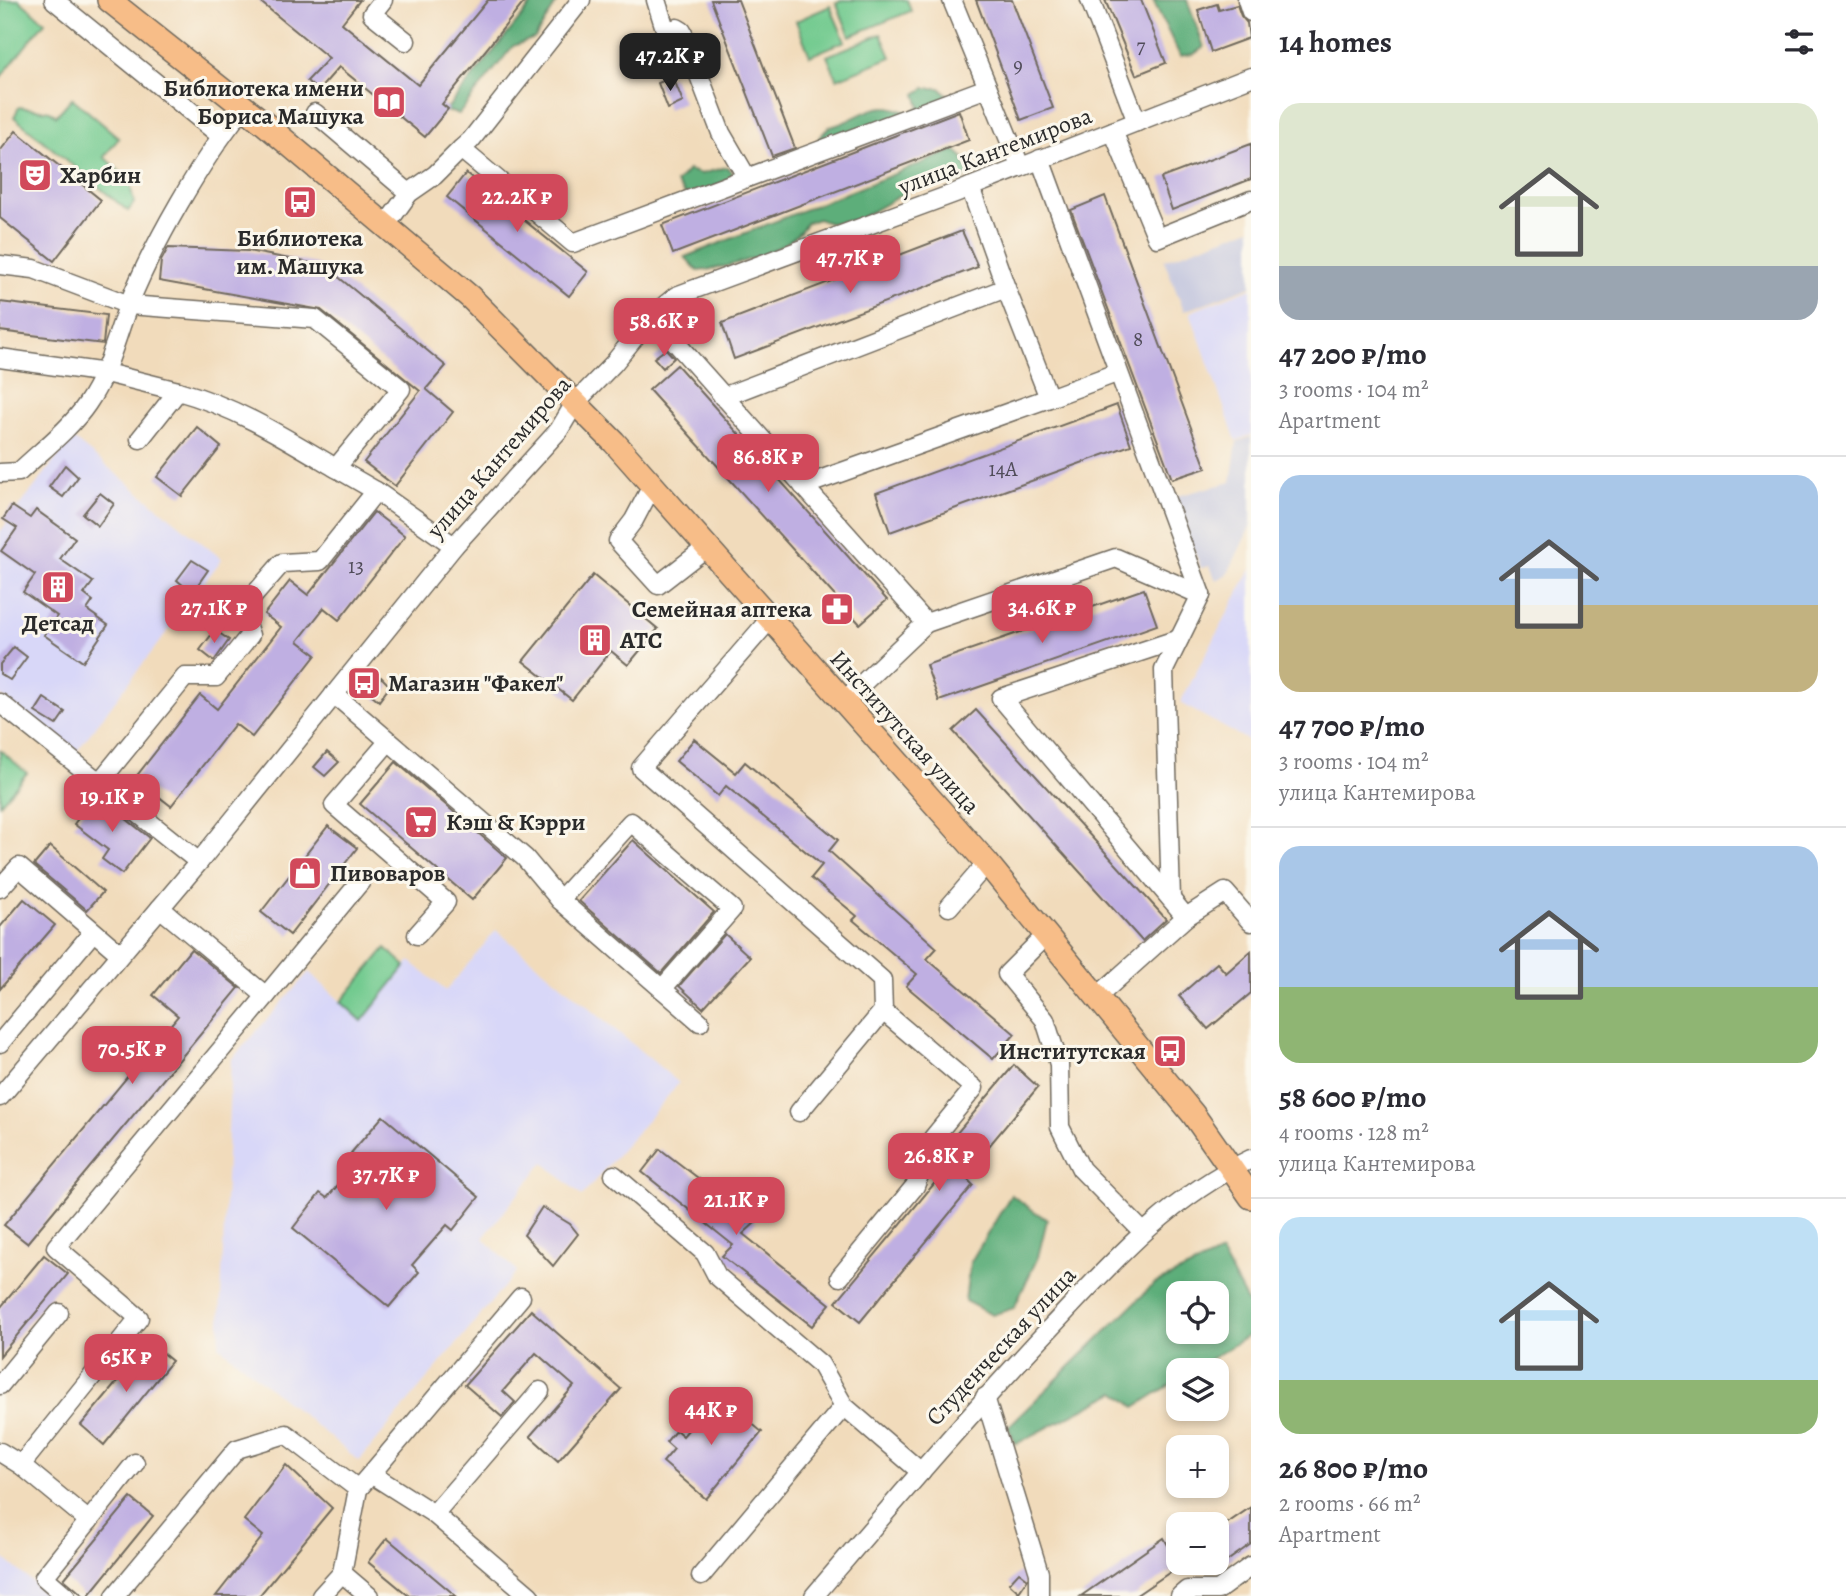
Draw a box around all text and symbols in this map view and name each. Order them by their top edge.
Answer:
text: 14 homes [1279,22,1392,62]
icon: filters [1780,23,1818,61]
house number: 7 [1137,32,1146,60]
pin: 47.2K ₽ [605,34,735,93]
text: 47.2K ₽ [636,40,704,71]
house number: 9 [1013,51,1023,79]
place label: Библиотека имени Бориса Машука [163,72,365,132]
library icon: Библиотека имени Бориса Машука [370,83,408,121]
street label: улица Кантемирова [893,99,1096,203]
icon: home [1486,149,1612,275]
theatre icon: Харбин [16,156,54,194]
place label: Харбин [60,159,141,191]
pin: 22.2K ₽ [452,174,582,234]
text: 22.2K ₽ [482,181,552,212]
bus stop icon: Библиотека им. Машука [281,183,319,221]
place label: Библиотека им. Машука [236,222,364,282]
pin: 47.7K ₽ [785,236,915,295]
text: 47.7K ₽ [816,242,884,273]
pin: 58.6K ₽ [599,298,729,358]
text: 58.6K ₽ [630,305,698,336]
house number: 8 [1133,325,1143,353]
text: 47 200 ₽/mo [1279,334,1427,374]
street label: улица Кантемирова [419,369,578,546]
text: 3 rooms · 104 m² [1279,374,1428,405]
text: Apartment [1279,405,1381,436]
pin: 86.8K ₽ [703,434,833,494]
text: 86.8K ₽ [733,441,803,472]
house number: 14А [989,455,1018,483]
icon: home [1486,521,1612,647]
house number: 13 [348,552,364,580]
building icon: Детсад [39,568,77,606]
pin: 27.1K ₽ [149,586,279,645]
pin: 34.6K ₽ [977,586,1107,645]
pharmacy icon: Семейная аптека [818,590,856,628]
text: 27.1K ₽ [181,592,247,623]
text: 34.6K ₽ [1008,592,1076,623]
place label: Семейная аптека [632,593,813,625]
place label: Детсад [22,607,94,639]
building icon: АТС [576,621,614,659]
place label: АТС [619,624,662,656]
street label: Институтская улица [823,643,987,821]
bus stop icon: Магазин "Факел" [345,664,383,702]
place label: Магазин "Факел" [388,667,563,699]
text: 47 700 ₽/mo [1279,706,1425,746]
text: 3 rooms · 104 m² [1279,746,1428,777]
pin: 19.1K ₽ [47,774,177,834]
text: улица Кантемирова [1279,777,1476,808]
text: 19.1K ₽ [80,781,144,812]
supermarket icon: Кэш & Кэрри [402,803,440,841]
place label: Кэш & Кэрри [446,806,585,838]
shop icon: Пивоваров [286,854,324,892]
place label: Пивоваров [330,857,446,889]
icon: home [1486,892,1612,1018]
pin: 70.5K ₽ [67,1026,197,1086]
bus stop icon: Институтская [1151,1032,1189,1070]
text: 70.5K ₽ [98,1033,166,1064]
place label: Институтская [998,1035,1146,1067]
text: 58 600 ₽/mo [1279,1077,1427,1117]
text: 4 rooms · 128 m² [1279,1117,1429,1148]
pin: 26.8K ₽ [874,1134,1004,1193]
text: 26.8K ₽ [904,1140,974,1171]
text: улица Кантемирова [1279,1148,1476,1179]
pin: 37.7K ₽ [321,1152,451,1212]
text: 37.7K ₽ [353,1159,419,1190]
pin: 21.1K ₽ [671,1178,801,1237]
text: 21.1K ₽ [704,1184,768,1215]
street label: Студенческая улица [919,1259,1083,1433]
icon: home [1486,1263,1612,1389]
map controls [1166,1281,1229,1575]
button: locate [1166,1281,1229,1344]
pin: 65K ₽ [77,1334,175,1394]
text: 65K ₽ [100,1341,152,1372]
button: layers [1166,1358,1229,1421]
pin: 44K ₽ [662,1388,760,1447]
text: 44K ₽ [685,1394,737,1425]
button: + [1166,1435,1229,1498]
text: 26 800 ₽/mo [1279,1448,1428,1488]
text: 2 rooms · 66 m² [1279,1488,1421,1519]
button: − [1166,1512,1229,1575]
text: Apartment [1279,1519,1381,1550]

